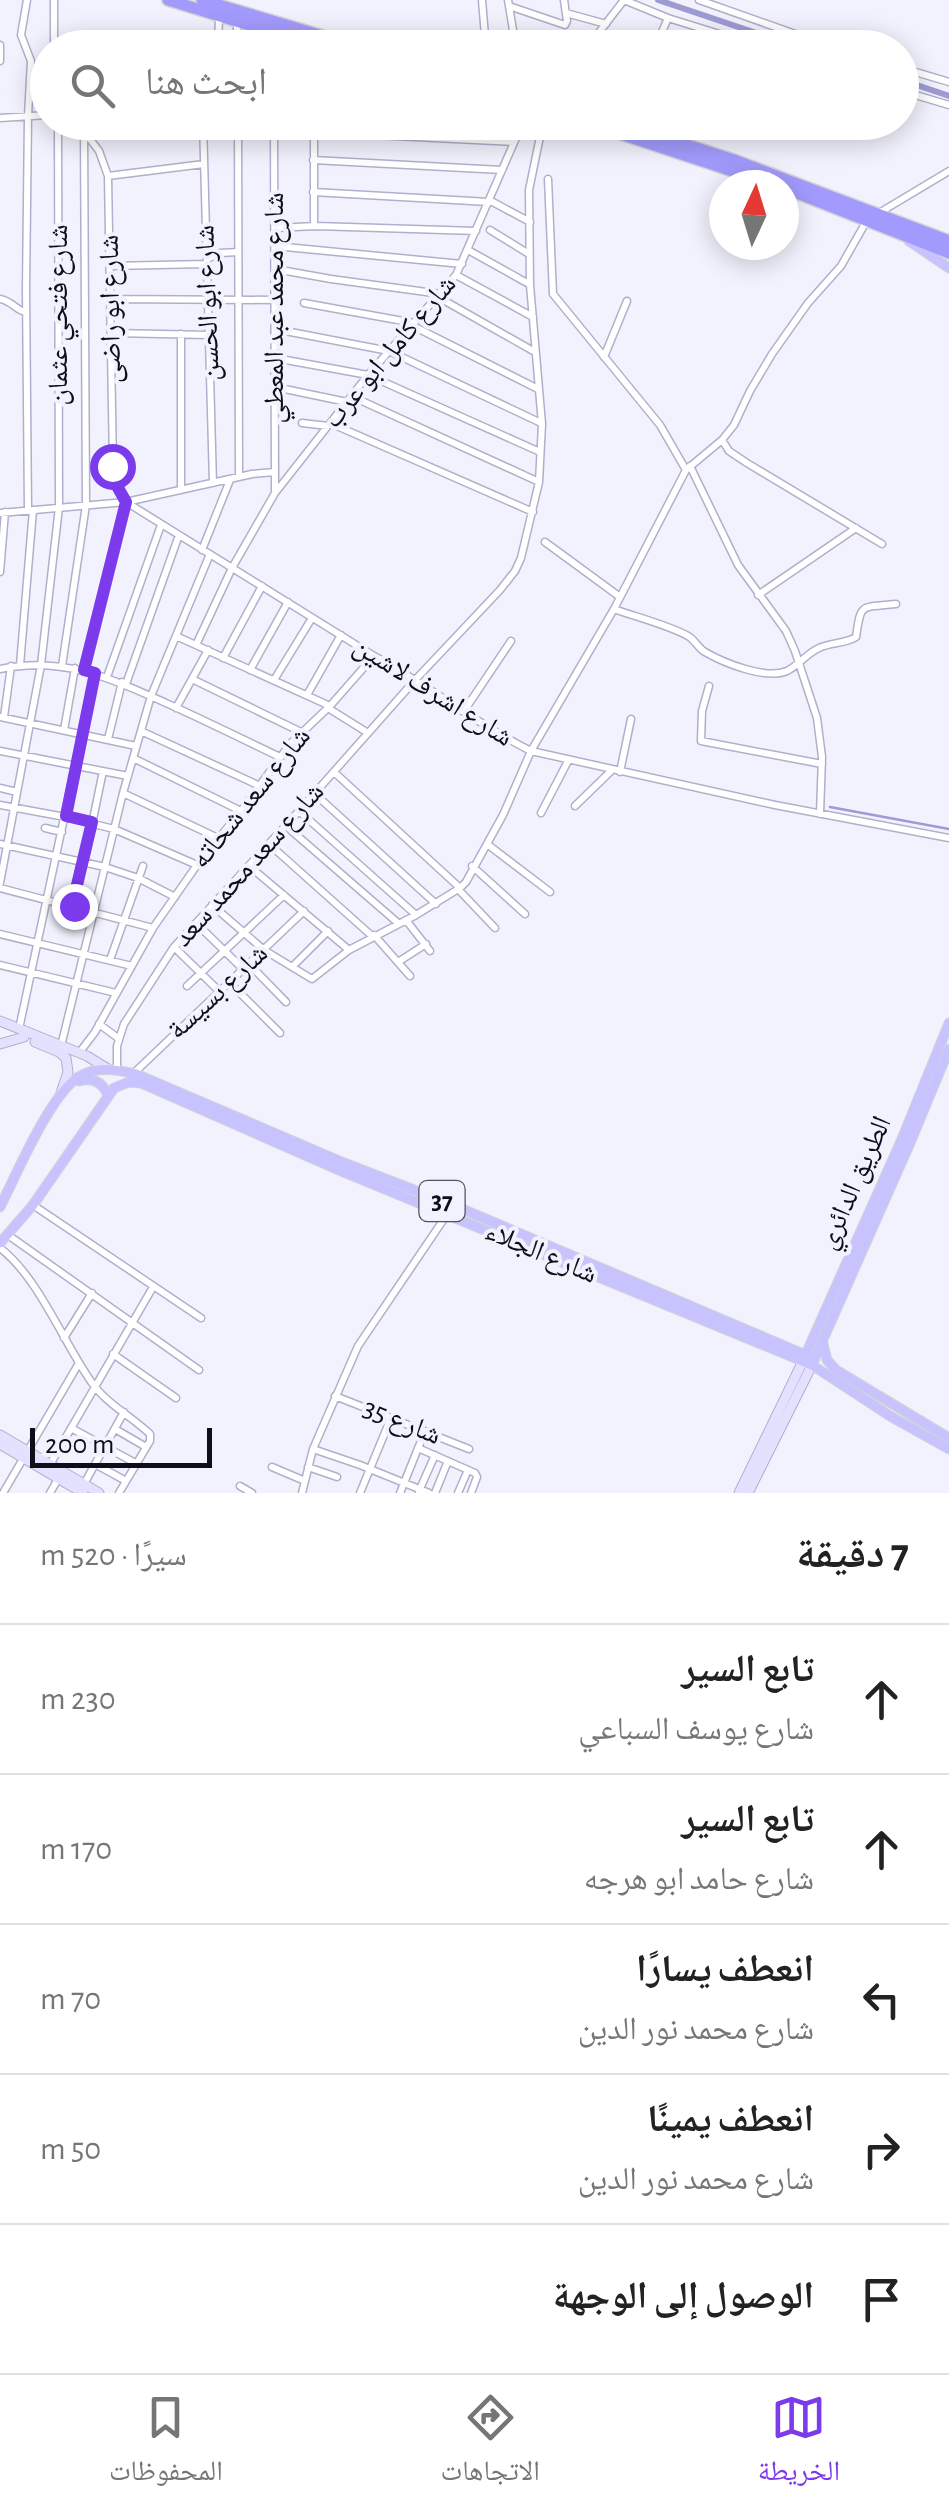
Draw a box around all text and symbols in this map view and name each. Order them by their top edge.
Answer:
search box [30,30,919,140]
icon: search [65,58,120,113]
text: ابحث هنا [145,64,267,102]
north arrow [709,170,799,260]
street label: شارع محمد عبد المعطي [261,192,296,424]
street label: شارع فتحي عثمان [45,224,80,406]
street label: شارع ابو الحسن [191,224,227,382]
street label: شارع ابو راضى [96,234,128,384]
street label: شارع كامل ابو عرب [318,270,463,435]
route start [90,444,136,490]
street label: شارع اشرف لاشين [347,632,518,754]
street label: شارع سعد شحاته [186,722,318,875]
street label: شارع سعد محمد سعد [168,778,331,954]
route end [52,884,98,930]
street label: شارع بسيسة [163,939,275,1046]
street label: الطريق الدائري [813,1112,903,1257]
road number: 37 [420,1181,464,1221]
street label: شارع الجلاء [480,1217,601,1291]
street label: شارع 35 [358,1394,445,1452]
scale bar [30,1423,212,1468]
text: 200 m [45,1431,114,1459]
text: 7 دقيقة [796,1533,909,1575]
text: سيرًا · 520 m [40,1539,187,1571]
text: تابع السير [681,1651,814,1689]
icon: ahead [854,1672,909,1727]
text: 230 m [40,1683,116,1715]
text: شارع يوسف السباعي [578,1713,814,1745]
text: تابع السير [681,1801,814,1839]
icon: ahead [854,1822,909,1877]
text: 170 m [40,1833,112,1865]
text: شارع حامد ابو هرجه [584,1863,814,1895]
text: انعطف يسارًا [636,1951,814,1989]
icon: left [854,1972,909,2027]
text: 70 m [40,1983,101,2015]
text: شارع محمد نور الدين [578,2013,814,2045]
text: انعطف يمينًا [647,2101,814,2139]
icon: right [854,2122,909,2177]
text: 50 m [40,2133,101,2165]
text: شارع محمد نور الدين [578,2163,814,2195]
icon: arrive [854,2272,909,2327]
text: الوصول إلى الوجهة [553,2278,814,2316]
tab: المحفوظات [109,2390,223,2498]
tab: الاتجاهات [441,2390,540,2498]
tab: الخريطة [758,2390,840,2498]

